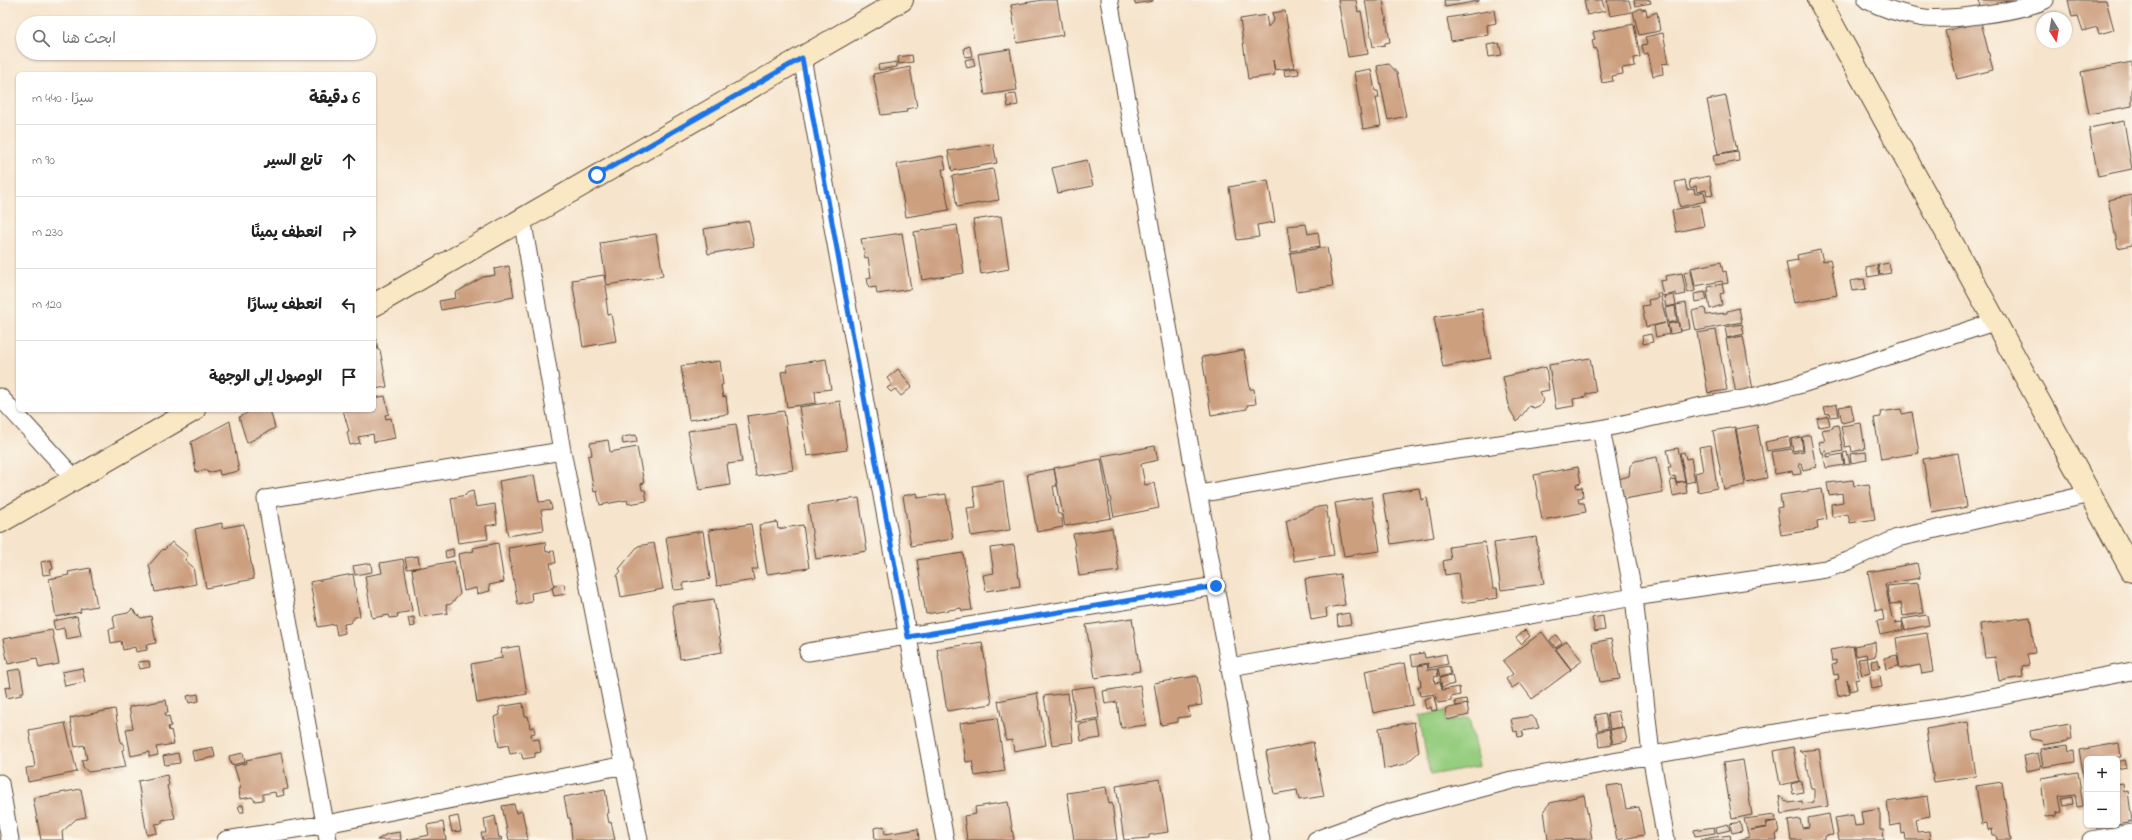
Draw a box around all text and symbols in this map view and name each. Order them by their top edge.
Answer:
north arrow [2036,12,2072,48]
search box [16,16,376,60]
icon: search [30,27,52,49]
text: ابحث هنا [62,28,116,50]
text: 6 دقيقة [309,86,360,111]
text: سيرًا · 440 m [32,89,94,108]
text: تابع السير [265,150,322,172]
icon: ahead [338,150,360,172]
text: 90 m [32,151,55,170]
route start [588,166,606,184]
text: انعطف يمينًا [251,222,322,244]
icon: right [338,222,360,244]
text: 230 m [32,223,63,242]
text: انعطف يسارًا [247,294,322,316]
icon: left [338,294,360,316]
text: 120 m [32,295,62,314]
text: الوصول إلى الوجهة [209,366,322,388]
icon: arrive [338,366,360,388]
route end [1207,577,1225,595]
map controls [2084,756,2120,828]
button: + [2084,756,2120,792]
button: − [2084,792,2120,828]

